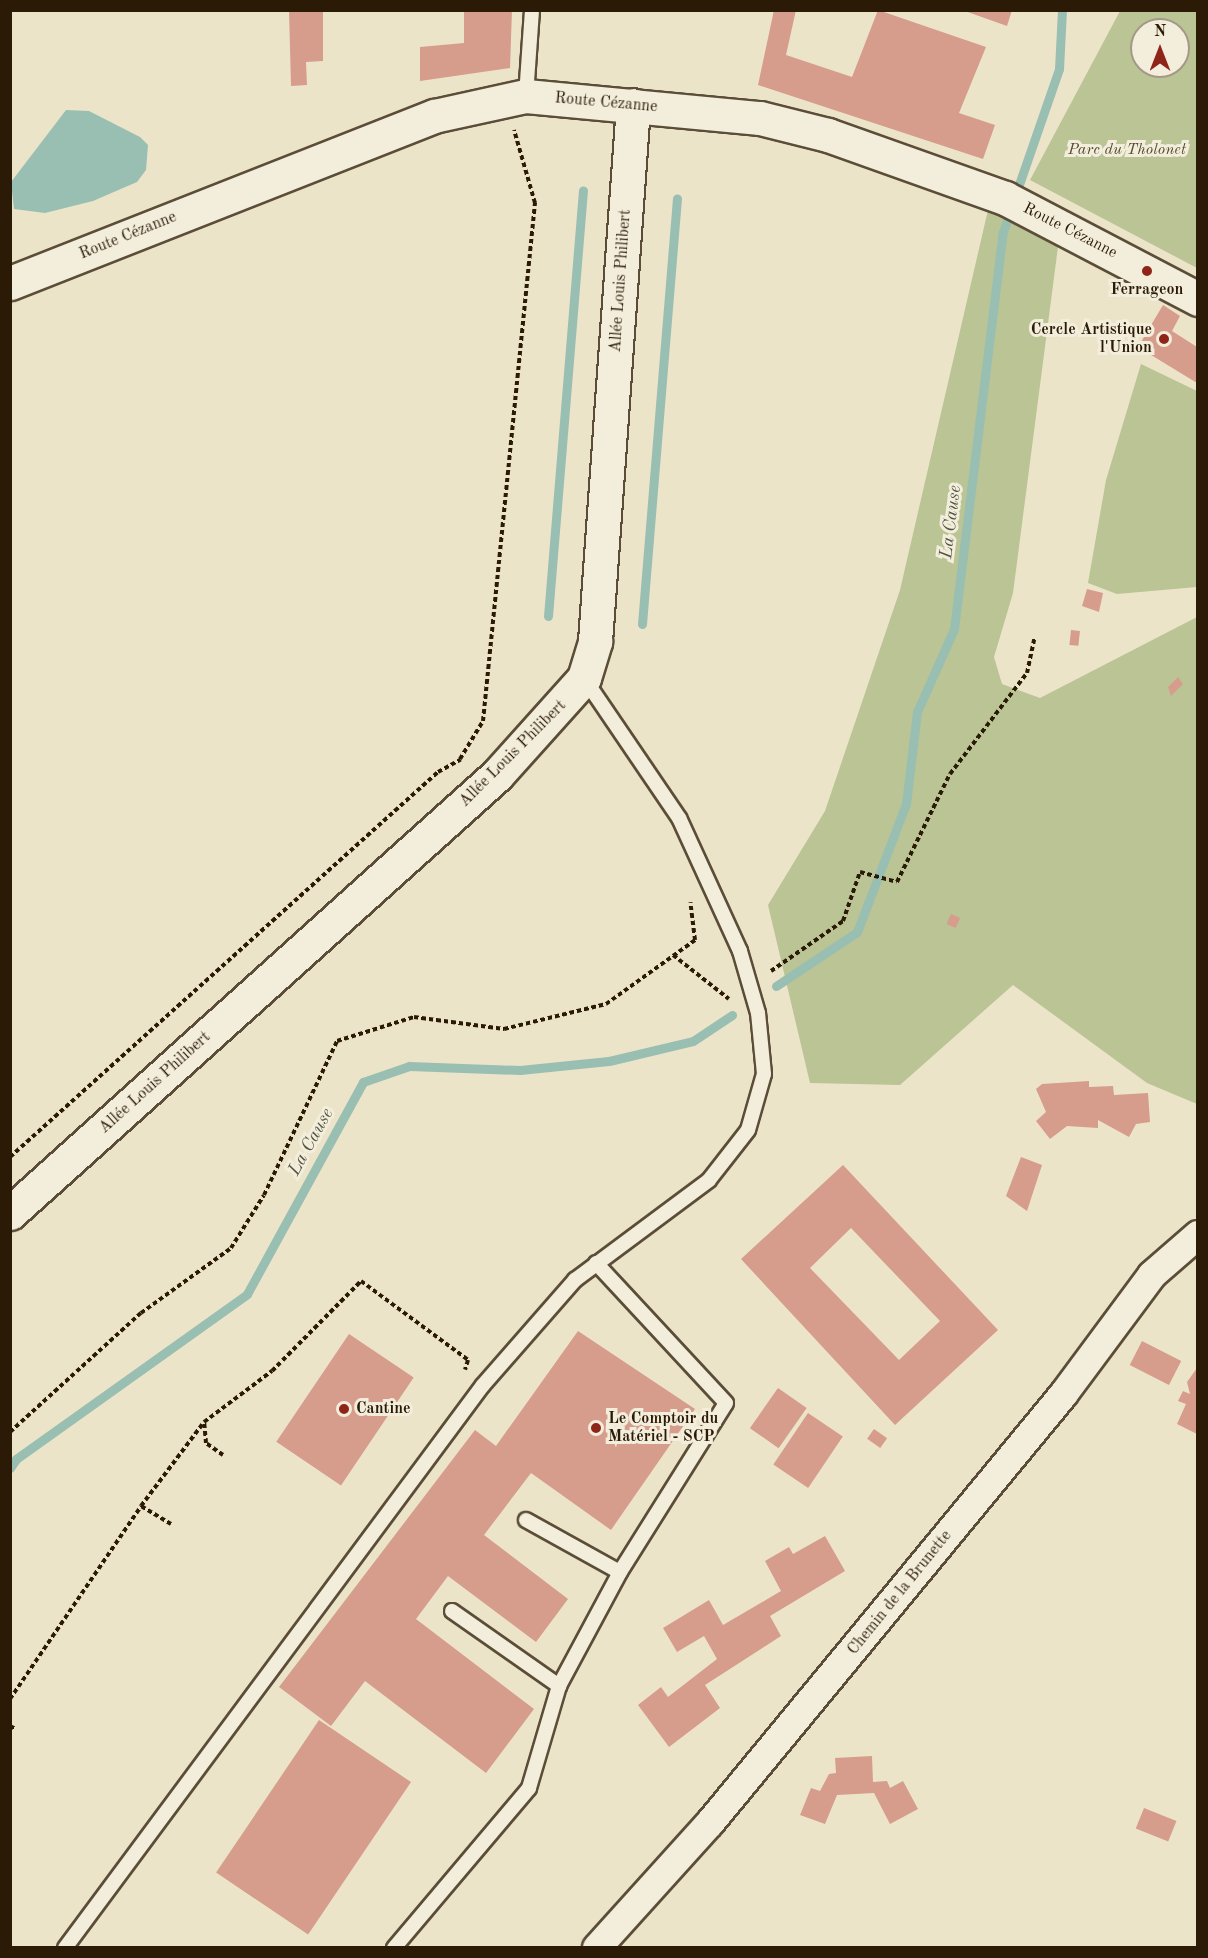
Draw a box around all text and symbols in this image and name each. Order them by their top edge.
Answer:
north arrow [1130,18,1190,78]
text: N [1154,24,1166,40]
street label: Route Cézanne [554,89,658,117]
park label: Parc du Tholonet [1068,140,1186,160]
street label: Route Cézanne [1020,199,1120,263]
street label: Route Cézanne [77,208,179,264]
street label: Allée Louis Philibert [606,209,636,353]
marker: Ferrageon [1140,264,1154,278]
place label: Ferrageon [1111,280,1183,300]
place label: Cercle Artistique l'Union [1031,320,1152,358]
marker: Cercle Artistique l'Union [1157,332,1171,346]
water label: La Cause [936,484,966,560]
street label: Allée Louis Philibert [456,697,570,811]
street label: Allée Louis Philibert [95,1028,215,1138]
water label: La Cause [284,1104,338,1180]
place label: Cantine [356,1399,411,1419]
marker: Cantine [337,1402,351,1416]
place label: Le Comptoir du Matériel - SCP [608,1409,718,1447]
marker: Le Comptoir du Matériel - SCP [589,1421,603,1435]
street label: Chemin de la Brunette [844,1527,956,1659]

